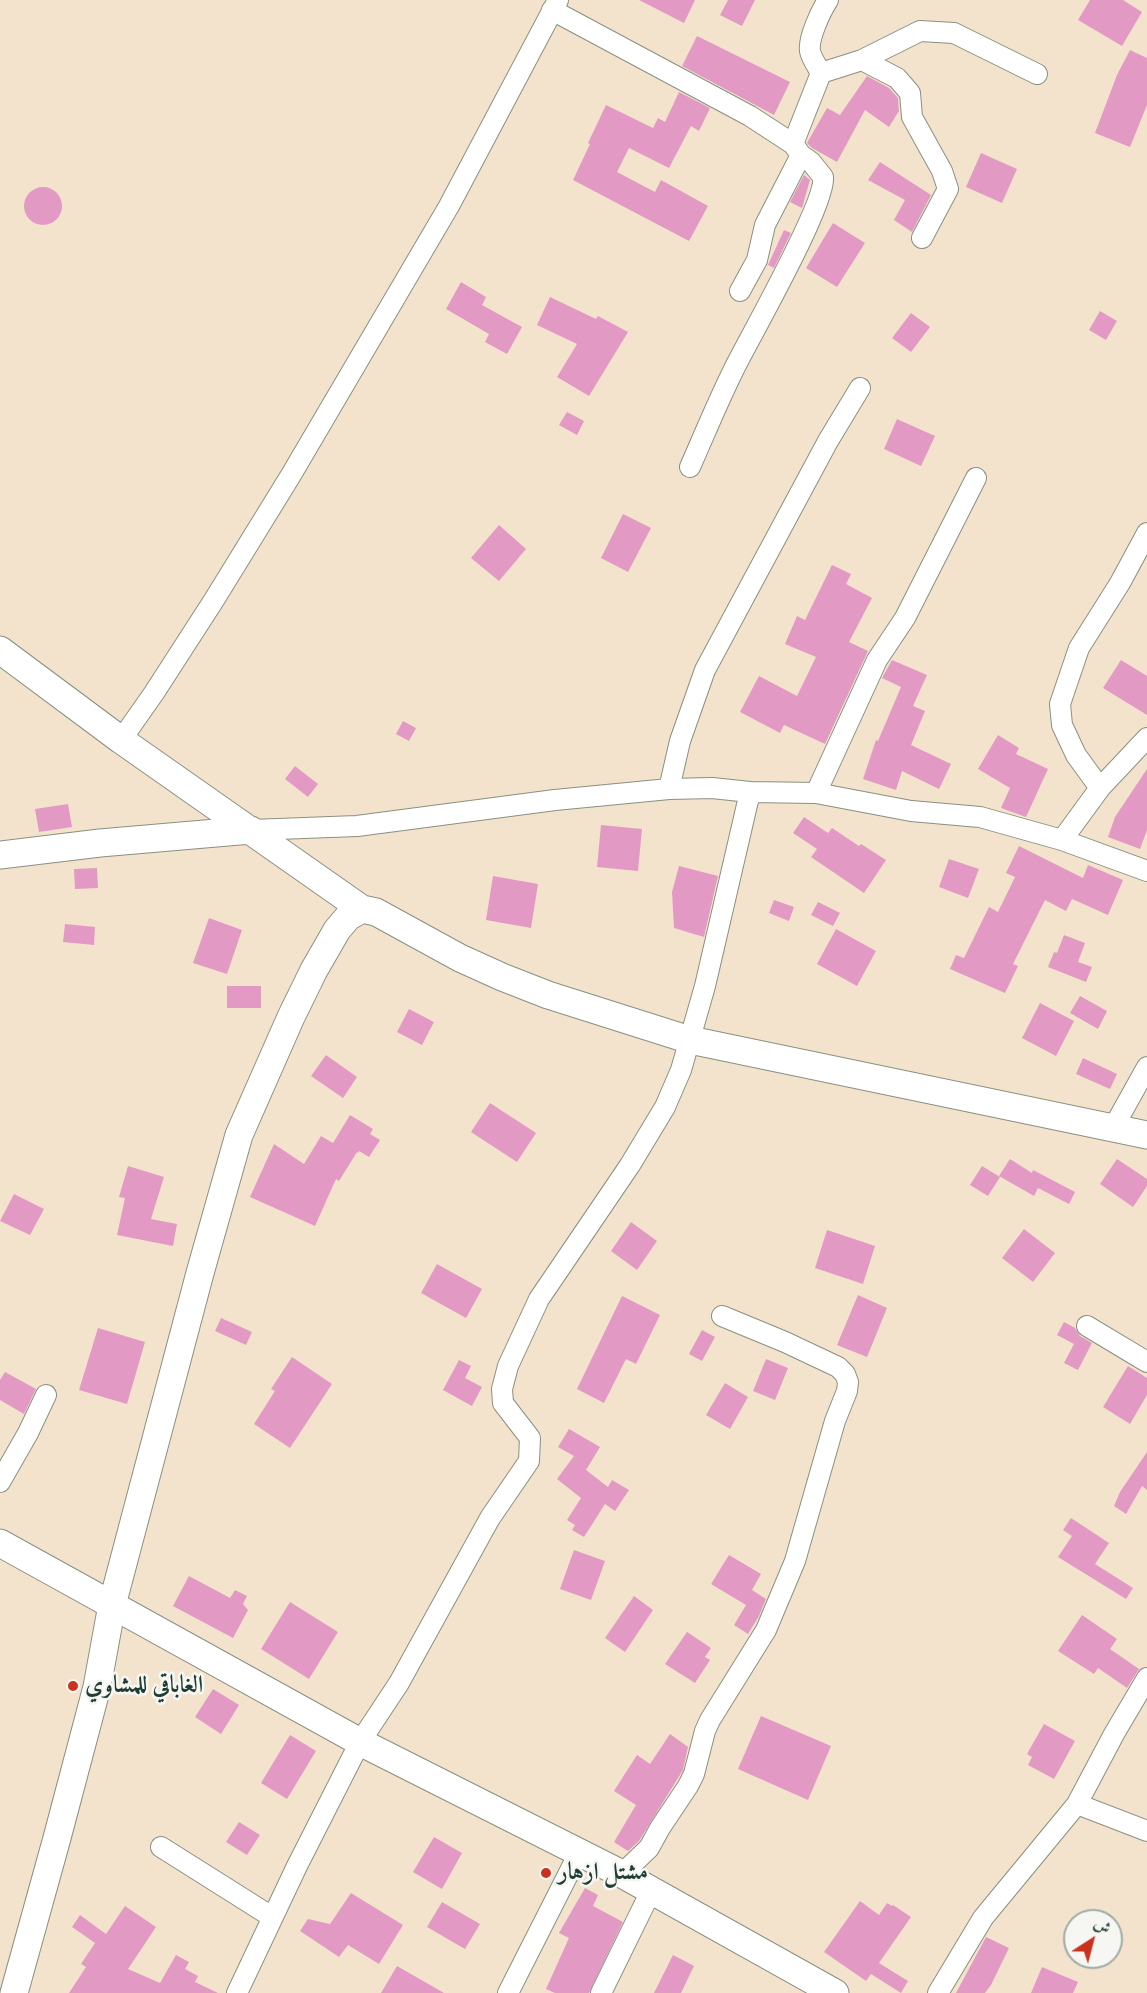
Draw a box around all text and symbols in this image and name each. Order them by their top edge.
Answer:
place label: الغاباقي للمشاوي [85,1672,203,1700]
marker: الغاباقي للمشاوي [66,1679,80,1693]
place label: مشتل ازهار [558,1859,648,1887]
marker: مشتل ازهار [539,1866,553,1880]
north arrow [1063,1909,1123,1969]
text: ش [1091,1913,1115,1938]

